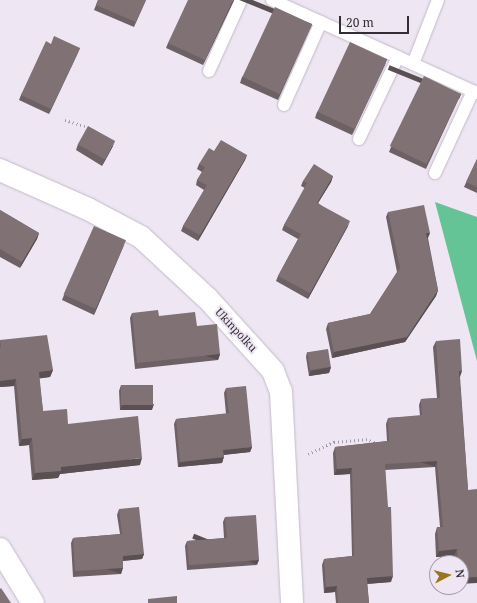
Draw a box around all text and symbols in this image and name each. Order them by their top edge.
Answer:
scale bar [341,8,411,34]
text: 20 m [346,14,374,31]
street label: Ukinpolku [212,305,260,355]
north arrow [429,555,469,595]
text: N [452,568,468,579]

